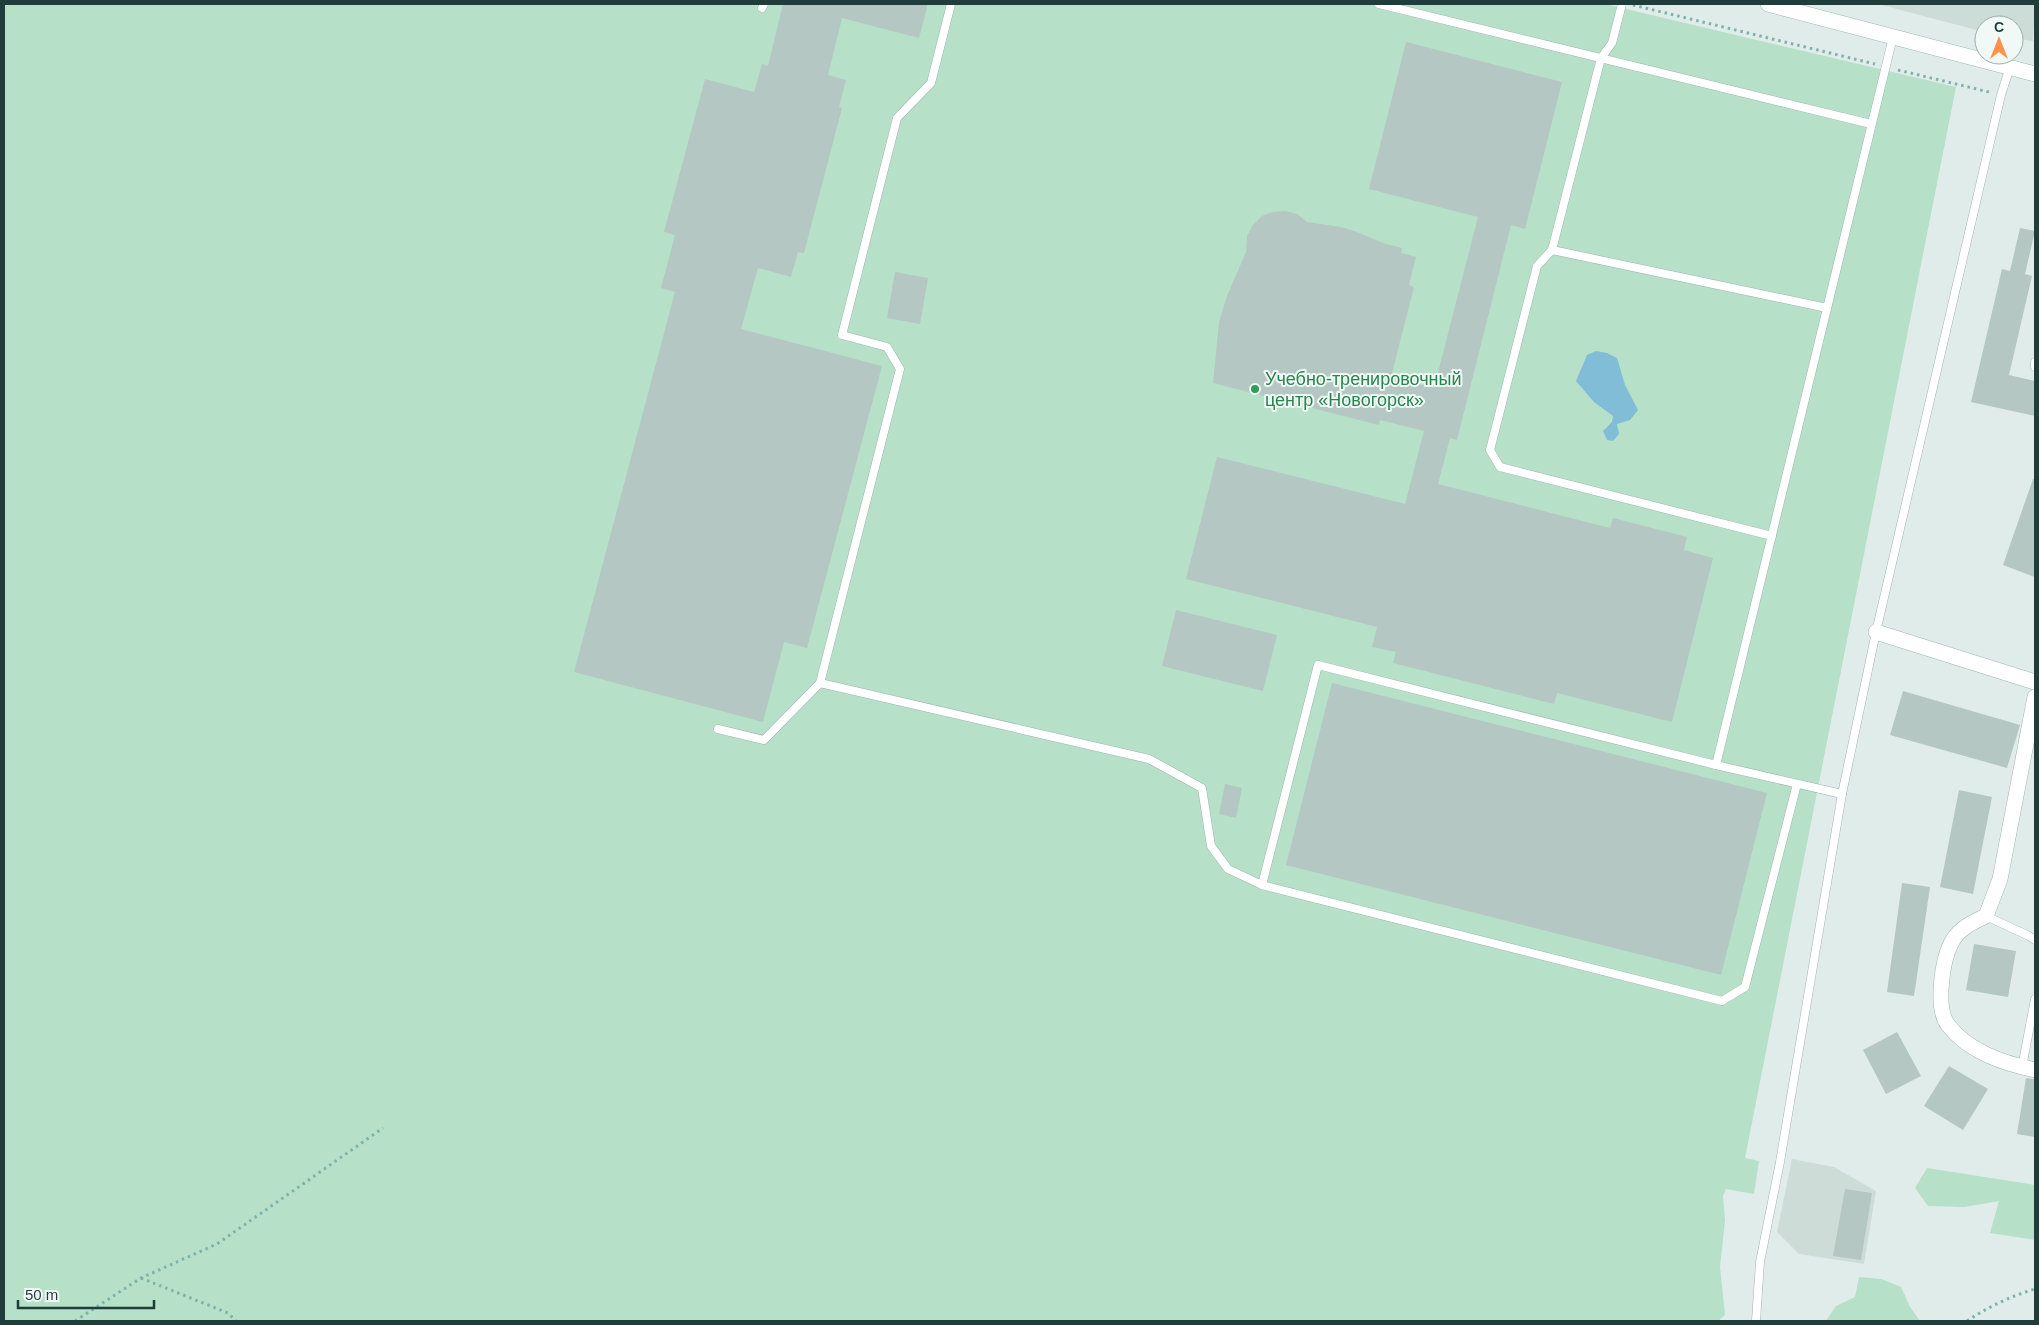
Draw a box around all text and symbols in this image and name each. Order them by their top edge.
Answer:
north arrow [1974,15,2024,65]
text: С [1994,19,2004,35]
place label: Учебно-тренировочный центр «Новогорск» [1265,369,1461,410]
marker: Учебно-тренировочный центр «Новогорск» [1249,383,1261,395]
scale bar [18,1278,154,1310]
text: 50 m [25,1286,58,1303]

